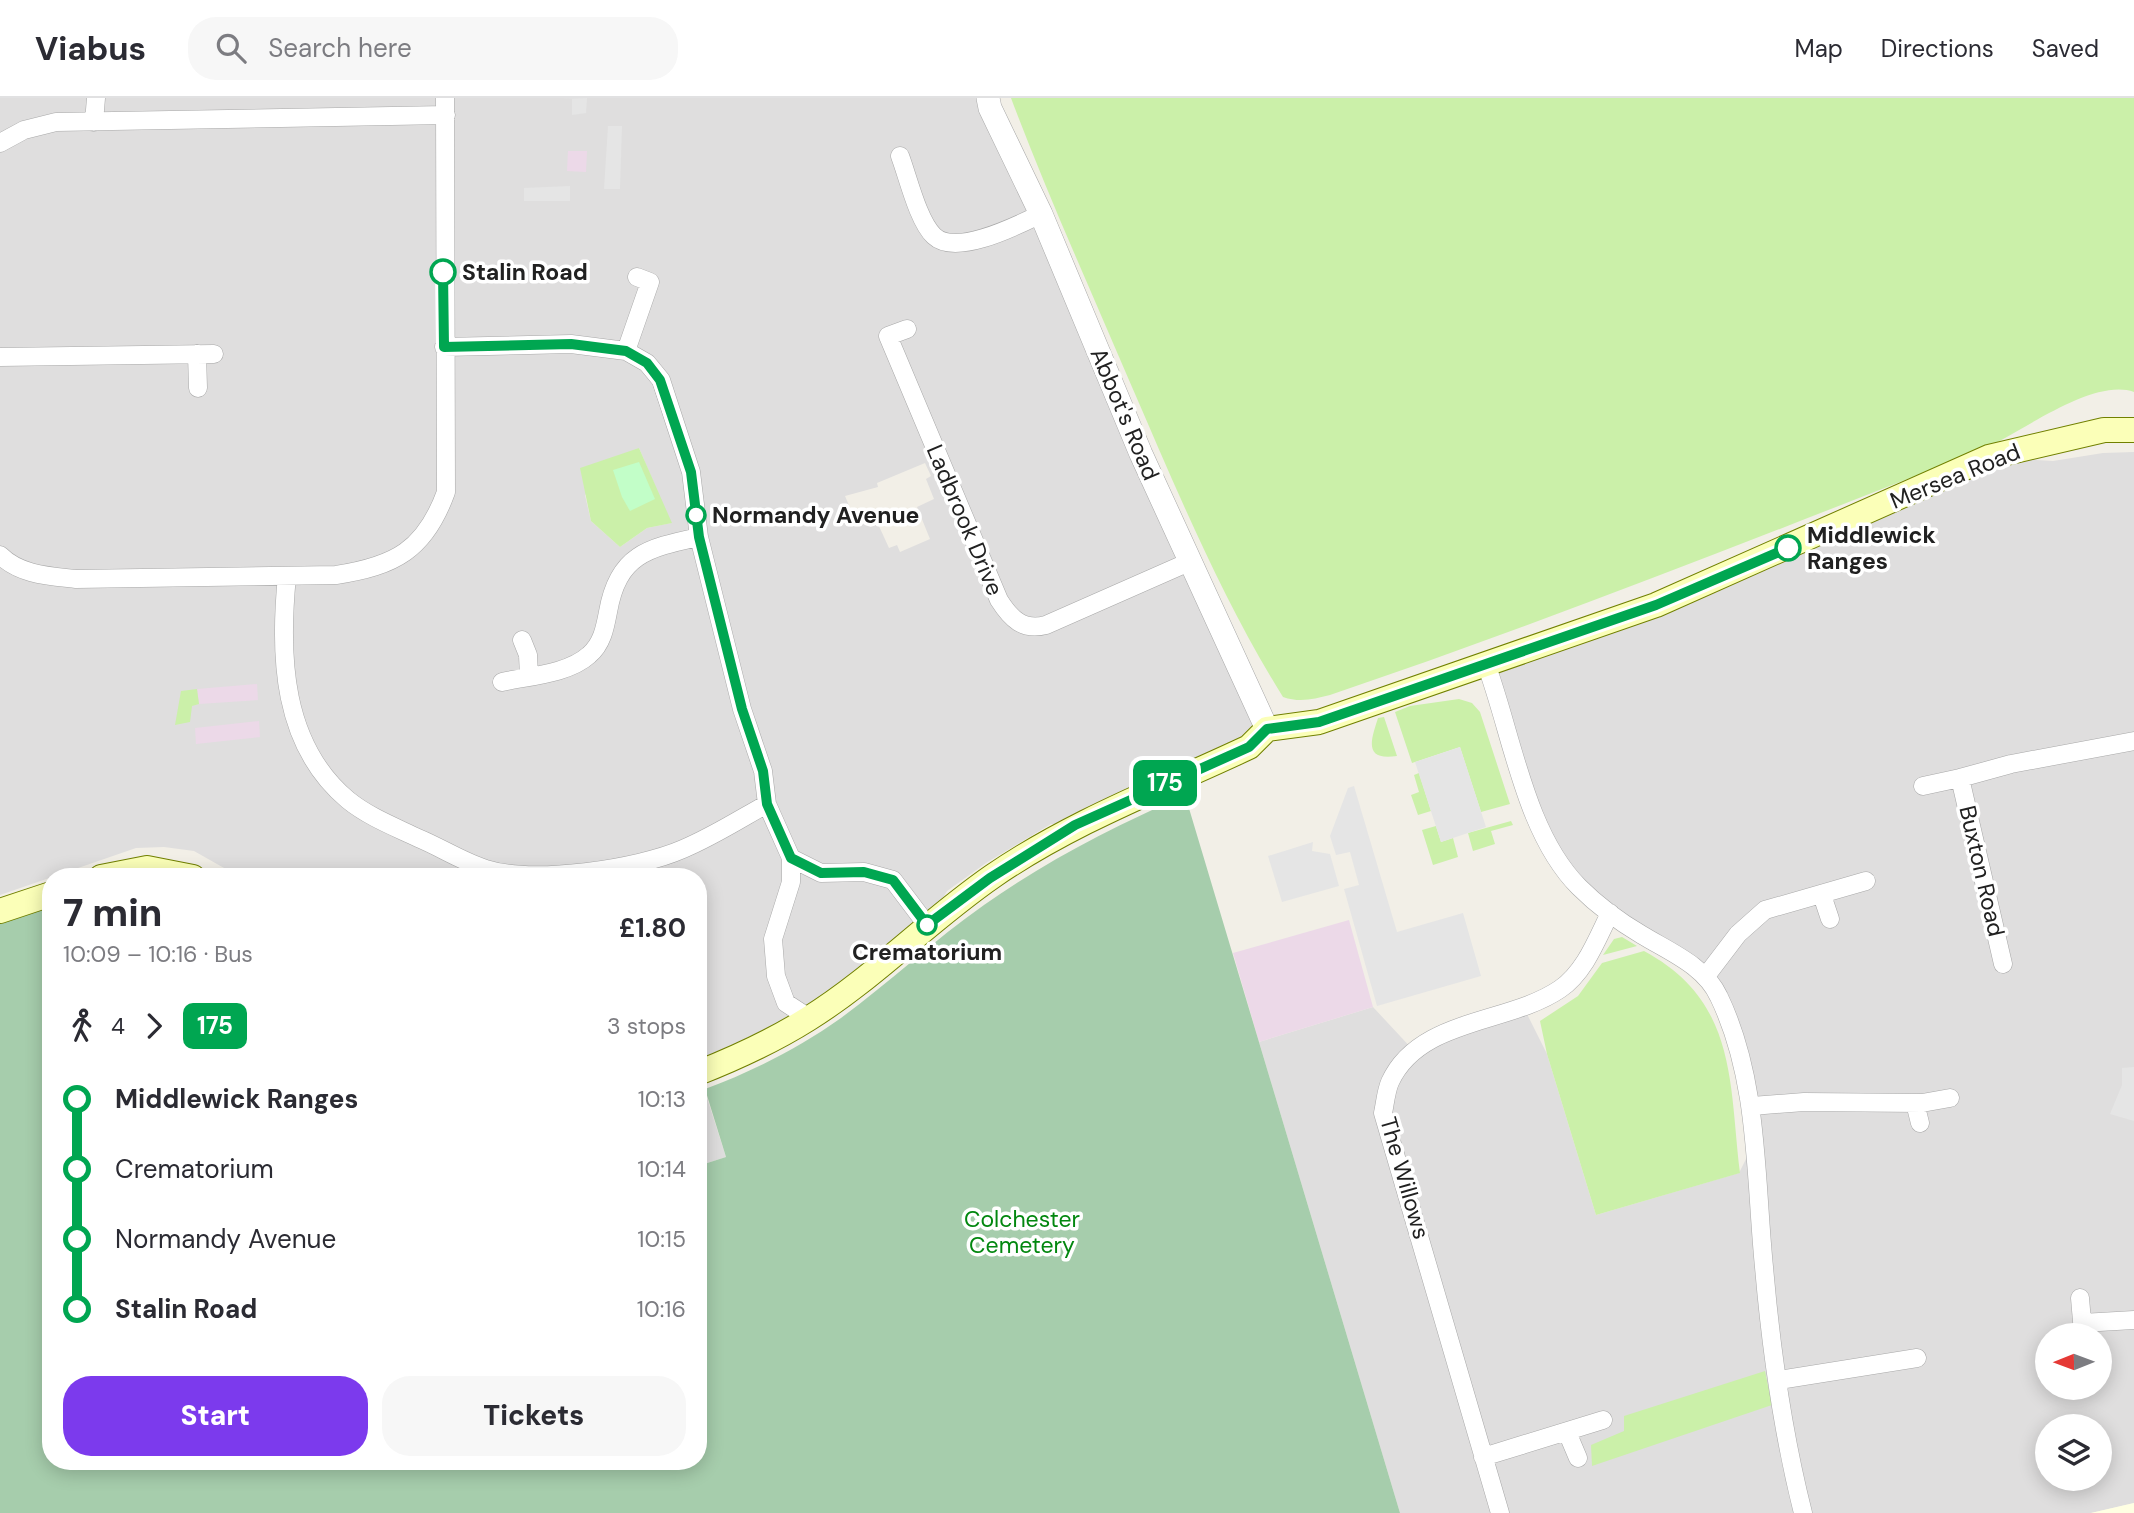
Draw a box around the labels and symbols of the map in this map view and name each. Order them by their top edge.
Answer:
place label: Stalin Road [462,257,588,287]
marker: Stalin Road [430,259,456,285]
street label: Abbot's Road [1084,343,1166,485]
street label: Mersea Road [1886,436,2024,516]
street label: Ladbrook Drive [920,440,1010,600]
place label: Normandy Avenue [712,500,919,530]
marker: Normandy Avenue [686,505,706,525]
place label: Middlewick Ranges [1807,520,1936,576]
marker: Middlewick Ranges [1775,535,1801,561]
line badge: 175 [1125,760,1205,806]
street label: Buxton Road [1952,803,2012,939]
marker: Crematorium [917,915,937,935]
place label: Crematorium [852,937,1002,967]
street label: The Willows [1373,1113,1437,1243]
park label: Colchester Cemetery [964,1204,1080,1260]
north arrow [2035,1323,2112,1400]

